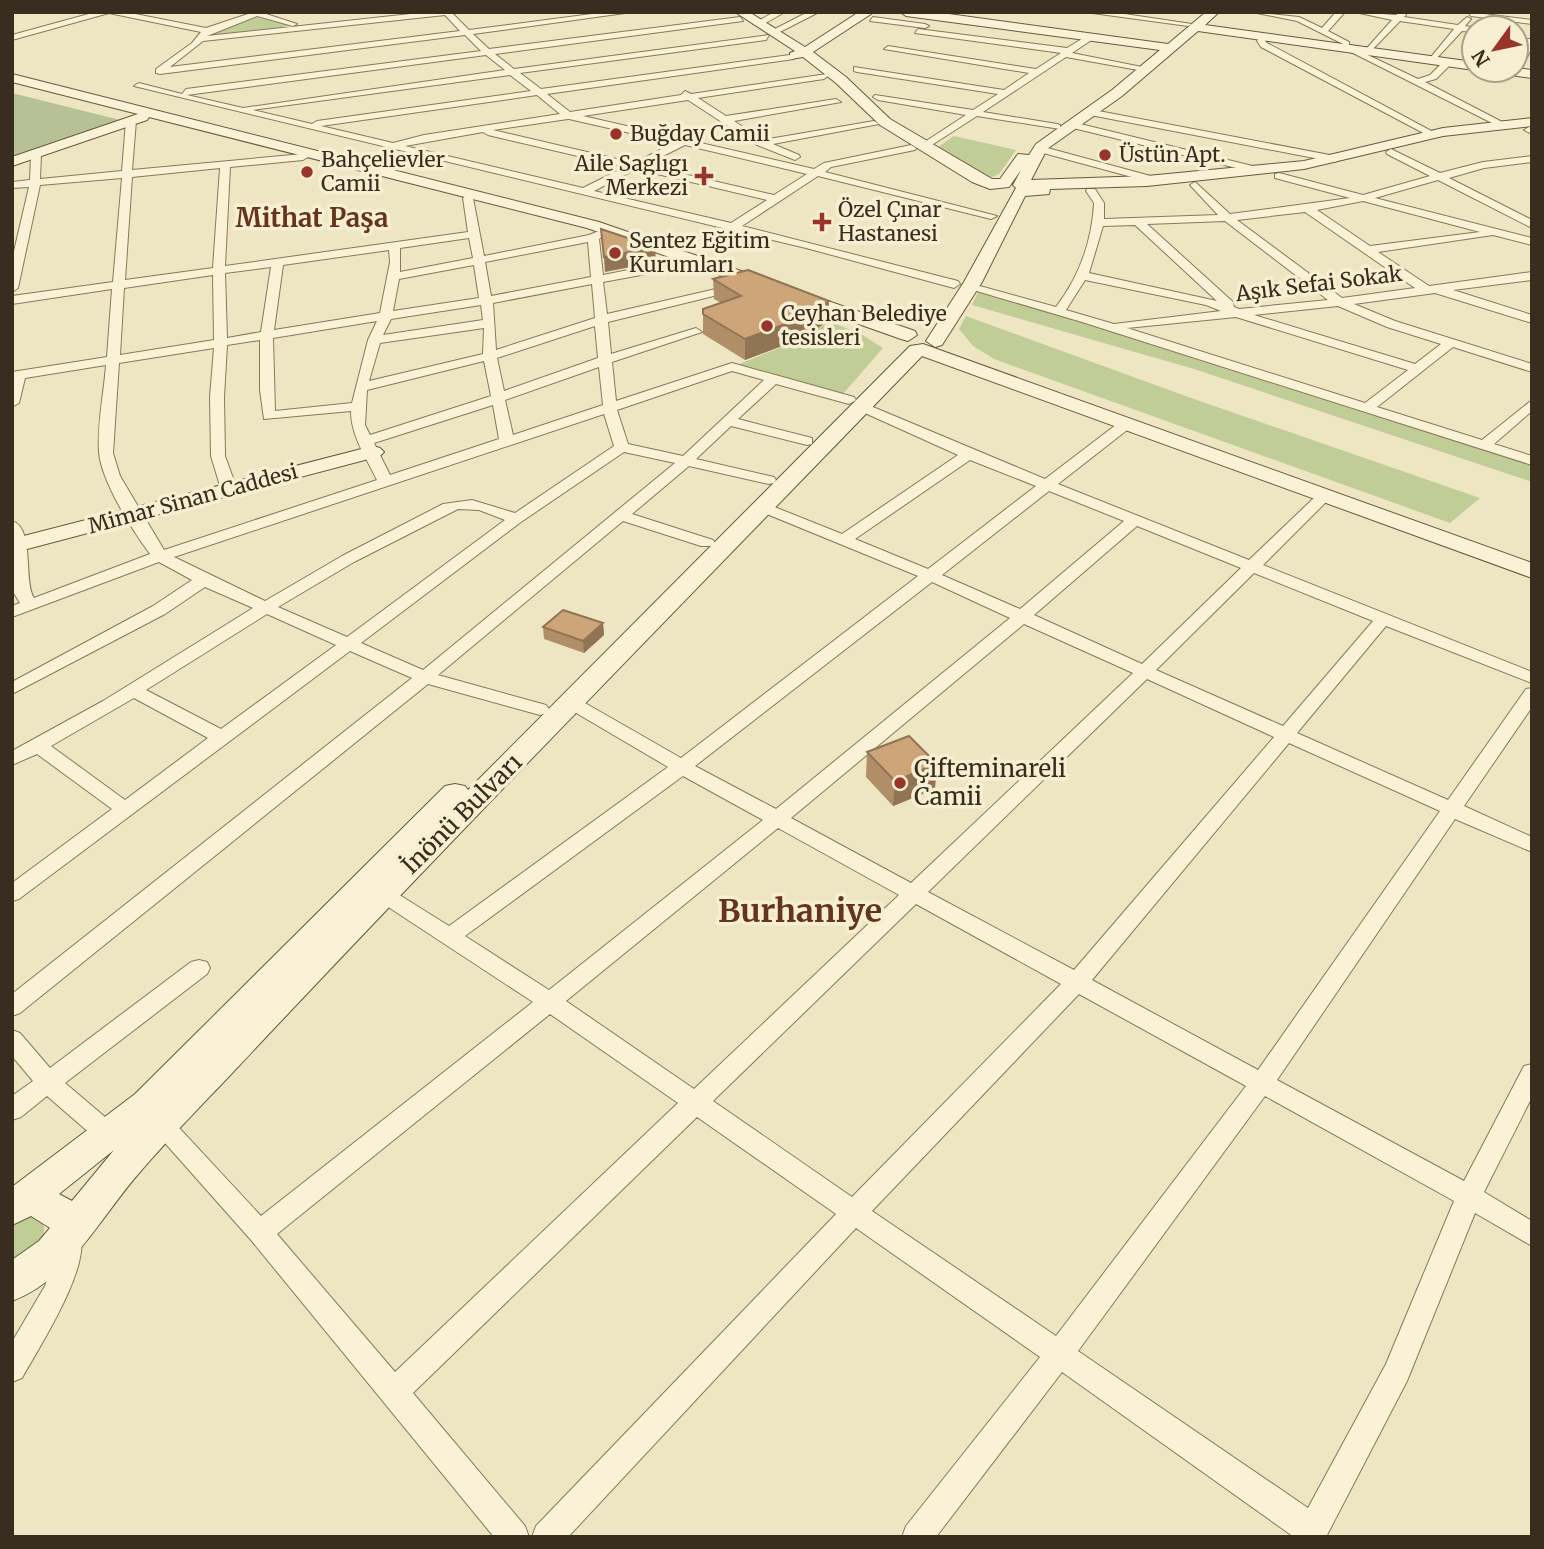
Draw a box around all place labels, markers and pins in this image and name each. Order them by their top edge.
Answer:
place label: Buğday Camii [630,120,770,147]
marker: Buğday Camii [608,126,624,142]
place label: Üstün Apt. [1119,141,1226,168]
place label: Bahçelievler Camii [321,146,445,197]
marker: Üstün Apt. [1097,147,1113,163]
place label: Aile Saglıgı Merkezi [573,150,688,201]
marker: Bahçelievler Camii [299,164,315,180]
marker: Aile Saglıgı Merkezi [694,166,714,186]
place label: Özel Çınar Hastanesi [838,196,942,247]
marker: Özel Çınar Hastanesi [812,212,832,232]
place label: Sentez Eğitim Kurumları [629,227,770,278]
marker: Sentez Eğitim Kurumları [607,245,623,261]
place label: Ceyhan Belediye tesisleri [781,300,947,351]
marker: Ceyhan Belediye tesisleri [759,318,775,334]
place label: Çifteminareli Camii [914,753,1066,812]
marker: Çifteminareli Camii [892,775,908,791]

